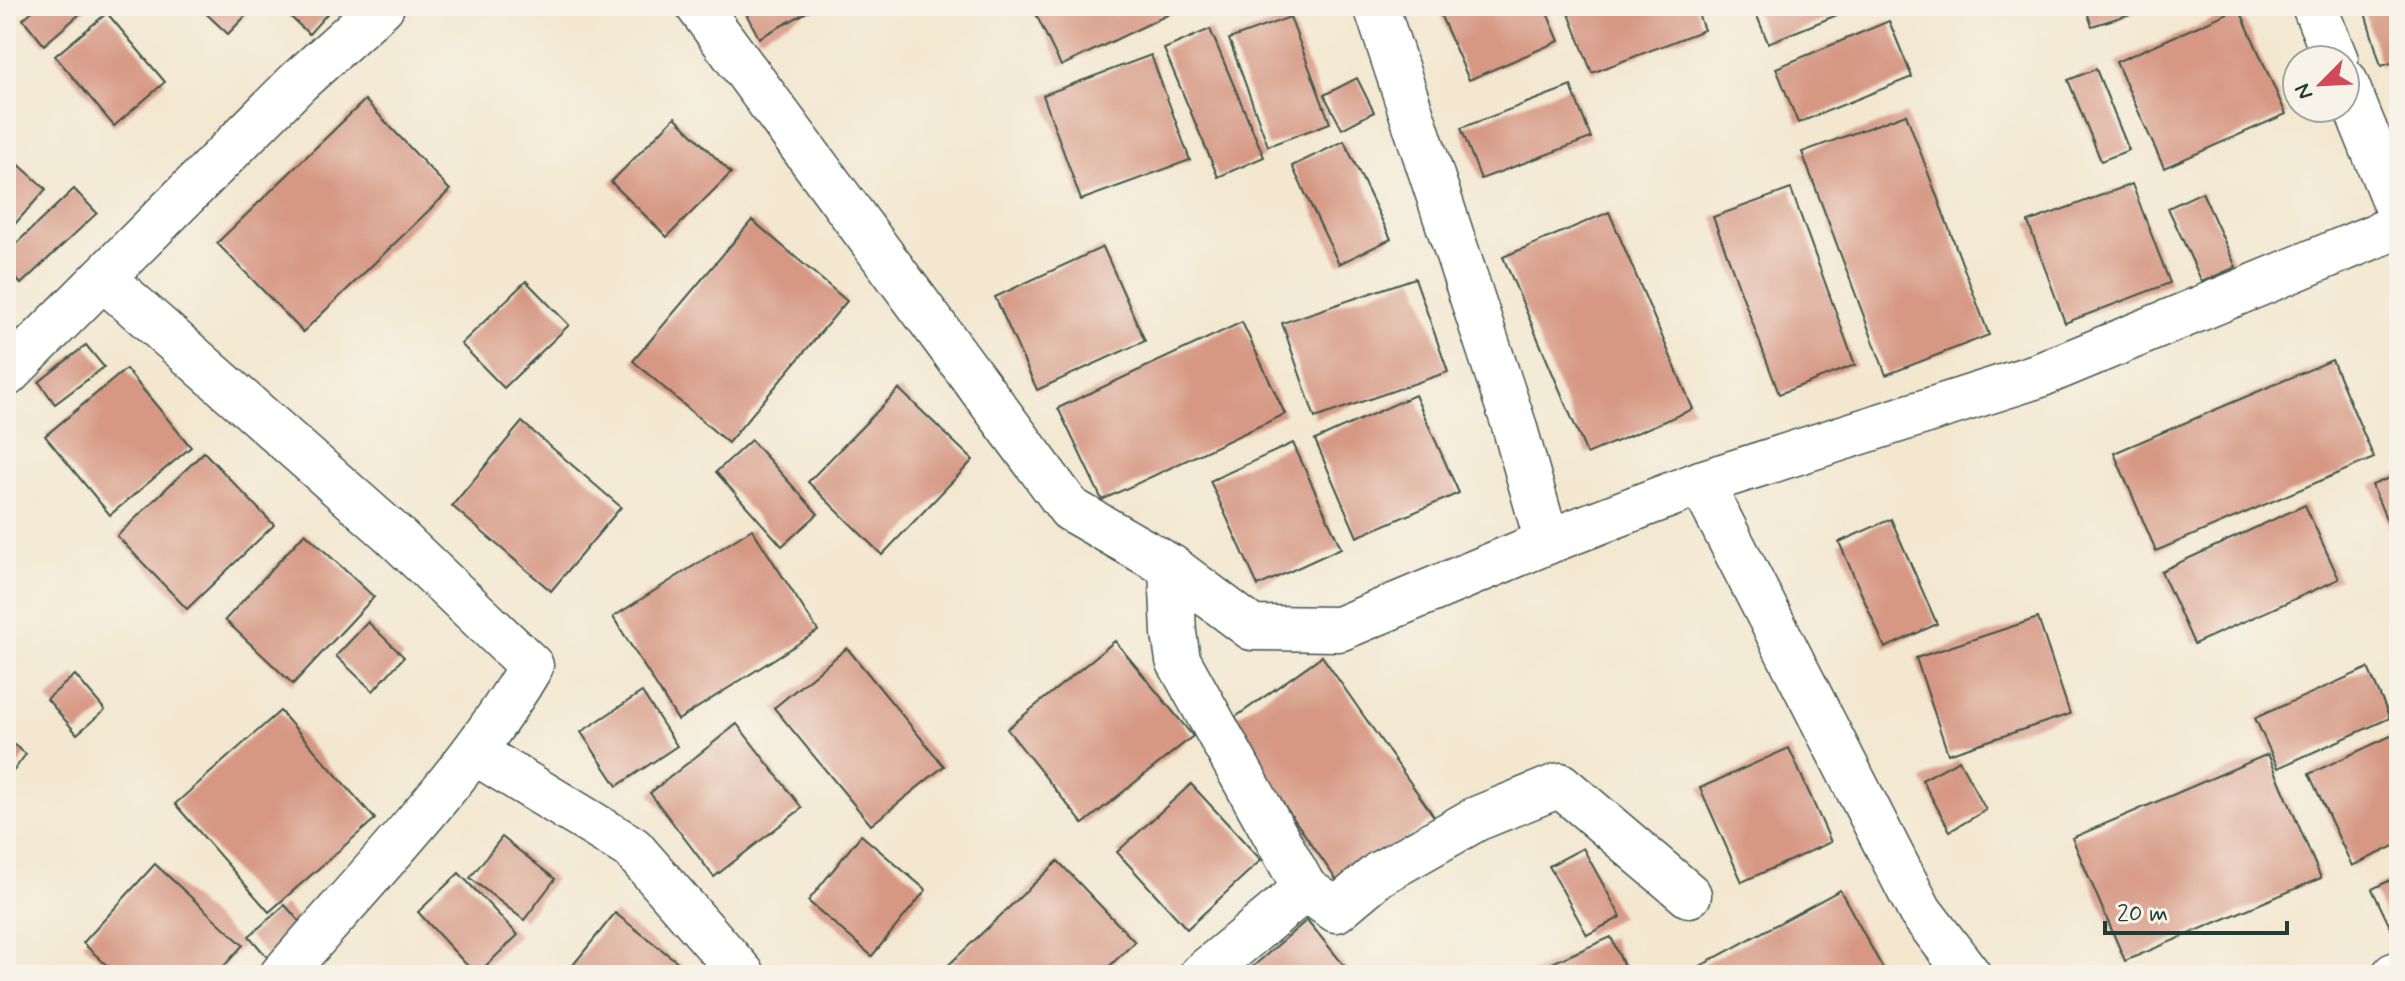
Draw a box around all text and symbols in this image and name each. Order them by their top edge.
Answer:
north arrow [2281,44,2361,124]
text: N [2289,79,2320,104]
scale bar [2105,885,2287,935]
text: 20 m [2117,899,2168,930]

